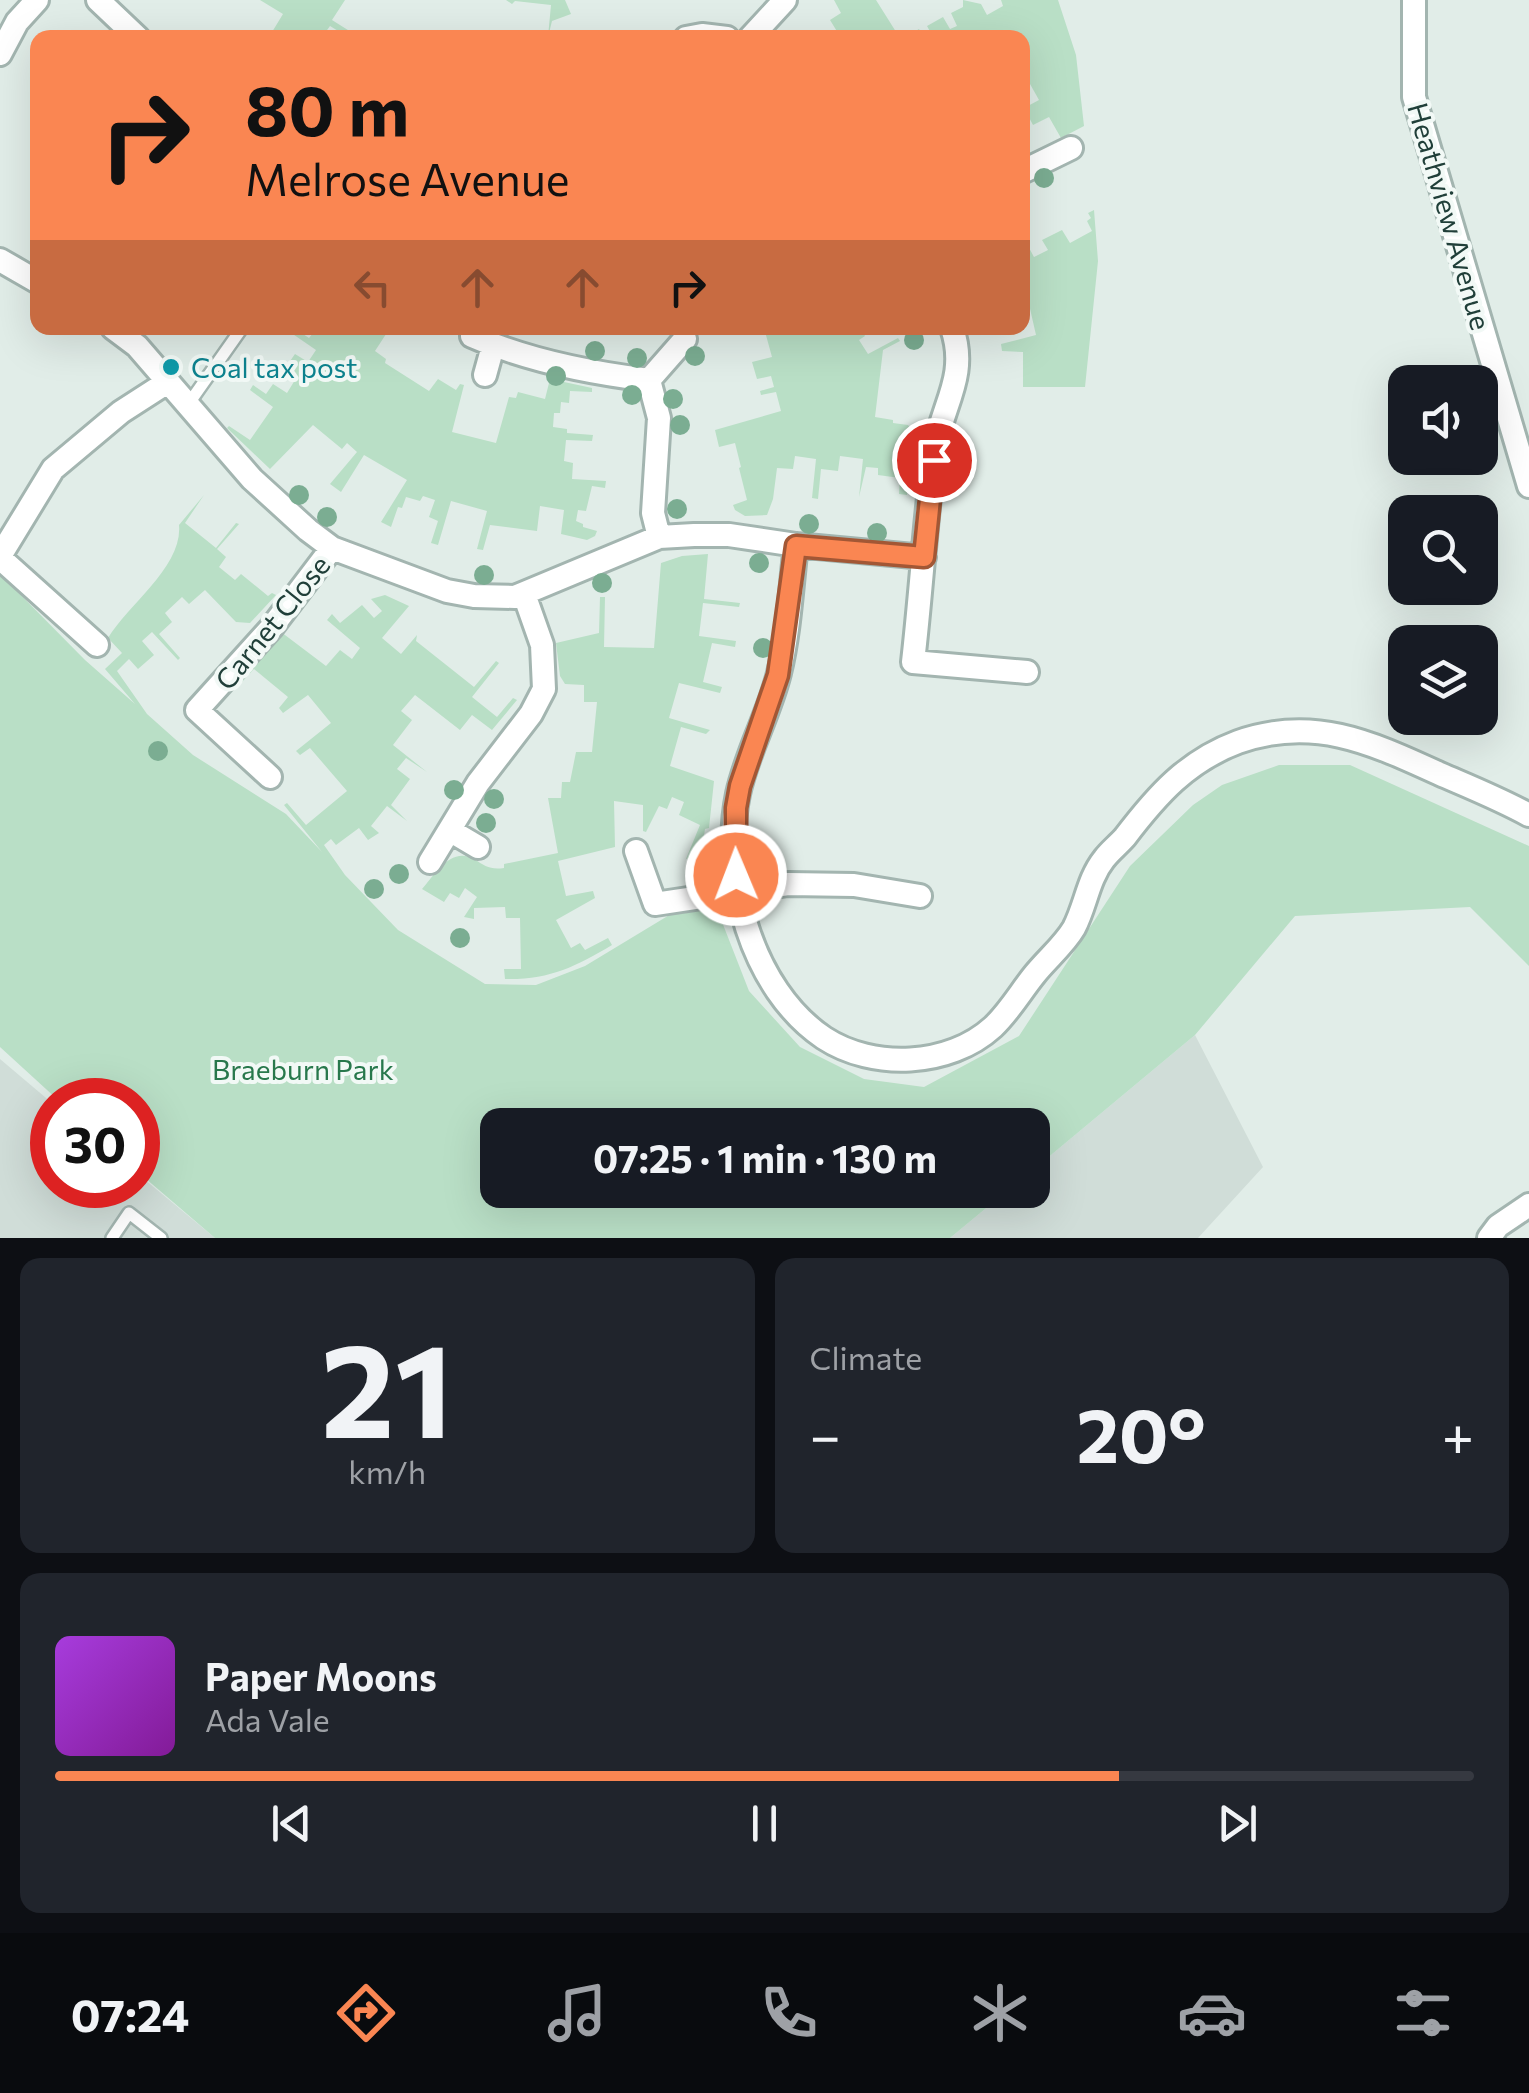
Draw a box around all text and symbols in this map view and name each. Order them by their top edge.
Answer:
text: 80 m [245,65,409,150]
icon: right [80,70,210,200]
street label: Heathview Avenue [1401,99,1499,333]
text: Melrose Avenue [245,150,570,205]
icon: left [345,260,400,315]
icon: ahead [450,260,505,315]
icon: ahead [555,260,610,315]
icon: right [660,260,715,315]
place label: Coal tax post [191,350,358,384]
marker: Coal tax post [160,356,182,378]
map controls [1388,365,1498,735]
button: sound [1388,365,1498,475]
pin [892,418,977,503]
icon: arrive [907,433,962,488]
button: search [1388,495,1498,605]
street label: Carnet Close [208,548,336,696]
button: layers [1388,625,1498,735]
position arrow [684,823,788,927]
park label: Braeburn Park [212,1052,394,1086]
speed limit sign: 30 [30,1078,160,1208]
text: 07:25 · 1 min · 130 m [593,1134,937,1181]
text: 21 [321,1306,454,1465]
text: Climate [810,1337,922,1377]
text: 20° [1076,1387,1206,1478]
text: − [810,1400,841,1467]
text: + [1442,1400,1474,1467]
text: km/h [348,1451,426,1491]
text: Paper Moons [205,1652,437,1699]
text: Ada Vale [205,1699,330,1739]
icon: previous [264,1796,319,1851]
icon: pause [737,1796,792,1851]
icon: next [1210,1796,1265,1851]
icon: directions [331,1978,401,2048]
icon: music [542,1978,612,2048]
icon: phone [754,1978,824,2048]
icon: climate [965,1978,1035,2048]
icon: car [1177,1978,1247,2048]
icon: filters [1388,1978,1458,2048]
text: 07:24 [71,1986,189,2041]

